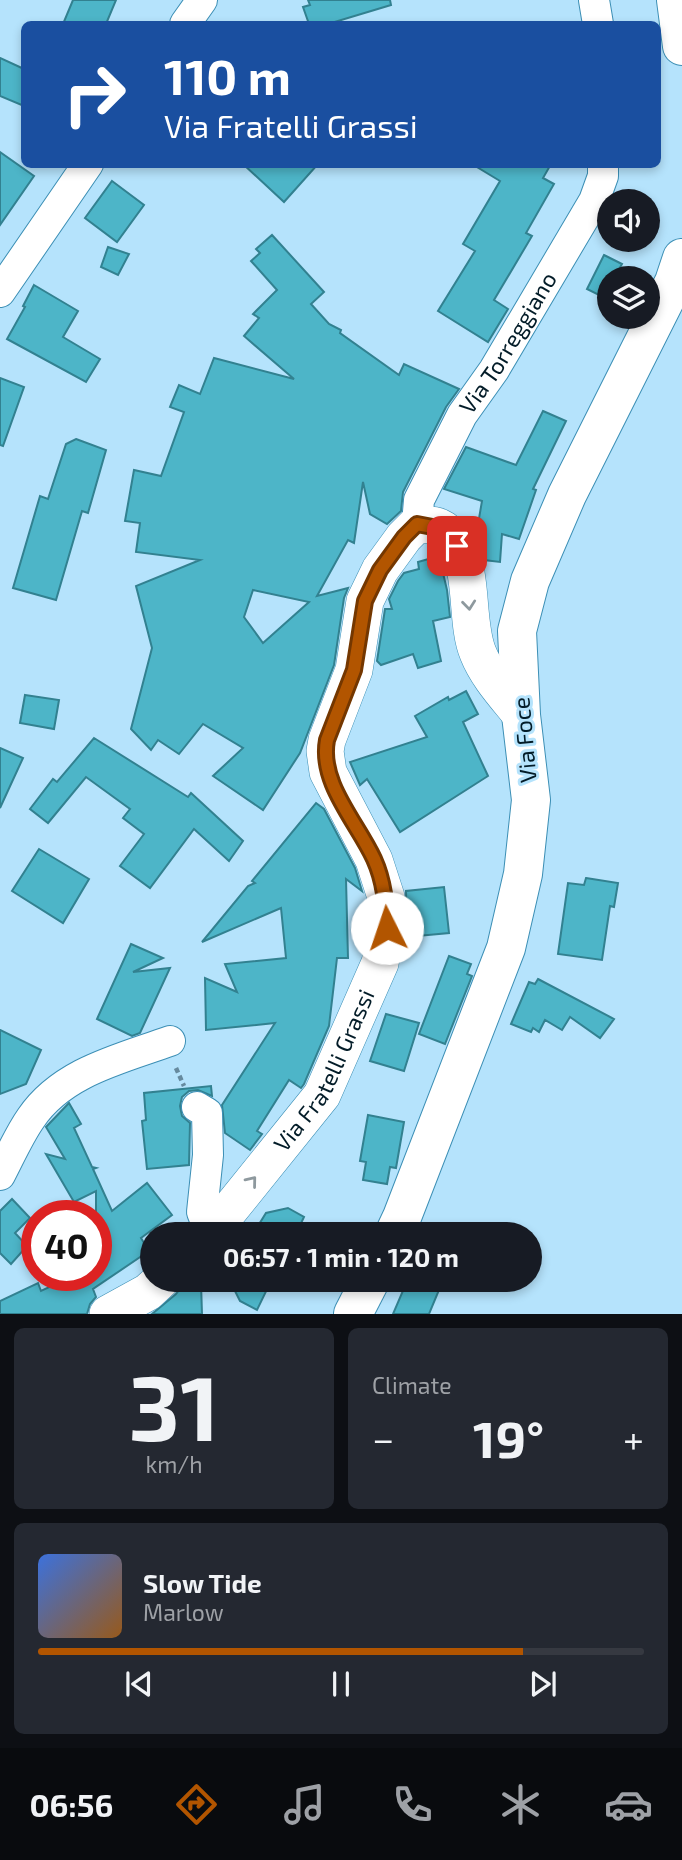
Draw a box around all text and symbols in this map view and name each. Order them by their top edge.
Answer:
text: 110 m [164,46,291,105]
icon: right [49,49,140,140]
text: Via Fratelli Grassi [164,106,418,144]
map controls [597,189,660,329]
button: sound [597,189,660,252]
button: layers [597,266,660,329]
street label: Via Torreggiano [453,267,562,419]
pin [427,516,487,576]
icon: arrive [438,527,476,565]
one-way arrow [461,600,476,611]
street label: Via Foce [506,696,542,784]
position arrow [350,891,424,965]
street label: Via Fratelli Grassi [267,985,380,1157]
one-way arrow [244,1176,257,1188]
speed limit sign: 40 [21,1200,112,1291]
text: 06:57 · 1 min · 120 m [223,1241,459,1272]
text: 31 [129,1350,219,1459]
text: Climate [372,1371,452,1399]
text: 19° [473,1406,544,1468]
text: − [372,1415,394,1461]
text: + [623,1415,644,1461]
text: km/h [145,1450,203,1478]
text: Slow Tide [143,1567,262,1598]
text: Marlow [143,1598,224,1626]
icon: previous [120,1665,158,1703]
icon: pause [322,1665,360,1703]
icon: next [524,1665,562,1703]
icon: directions [172,1780,221,1829]
icon: music [280,1780,329,1829]
icon: phone [388,1780,437,1829]
icon: climate [496,1780,545,1829]
icon: car [604,1780,653,1829]
text: 06:56 [29,1785,113,1823]

